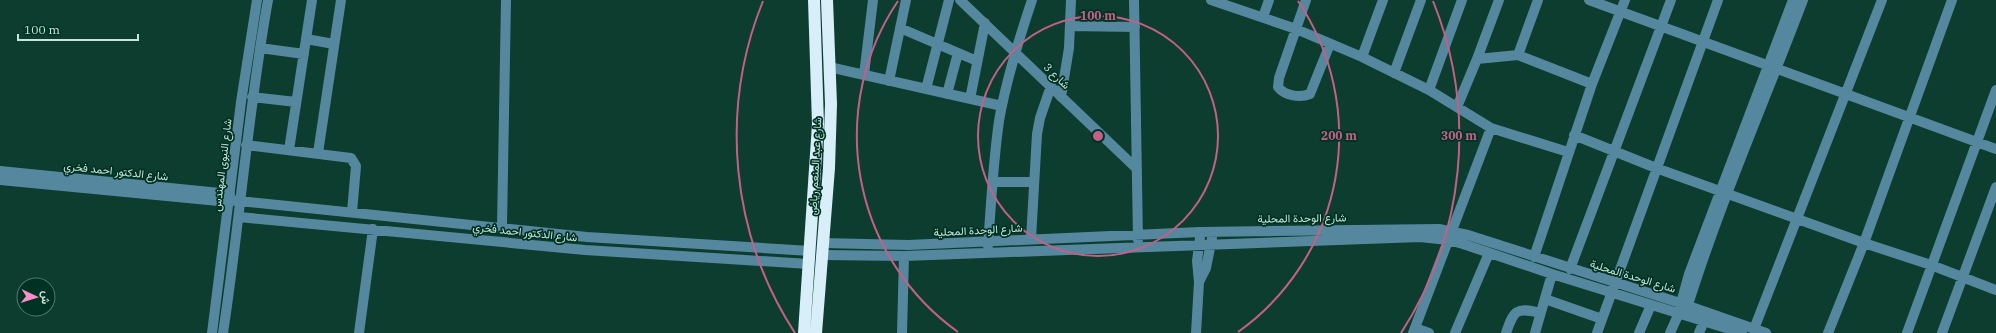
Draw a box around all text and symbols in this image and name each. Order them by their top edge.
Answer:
text: 100 m [1080,8,1116,23]
scale bar [18,16,138,42]
text: 100 m [24,22,60,37]
street label: شارع 3 [1040,60,1073,93]
street label: شارع عبد المنعم رياض [805,116,826,215]
street label: شارع النبوى المهندس [209,118,236,212]
text: 200 m [1321,128,1357,143]
text: 300 m [1441,128,1477,143]
centre of rings [1091,129,1105,143]
street label: شارع الدكتور احمد فخري [63,159,169,186]
street label: شارع الوحدة المحلية [1257,210,1347,227]
street label: شارع الدكتور احمد فخري [472,220,578,247]
street label: شارع الوحدة المحلية [933,221,1023,240]
street label: شارع الوحدة المحلية [1588,256,1678,297]
north arrow [16,277,56,317]
text: ش [39,291,53,305]

